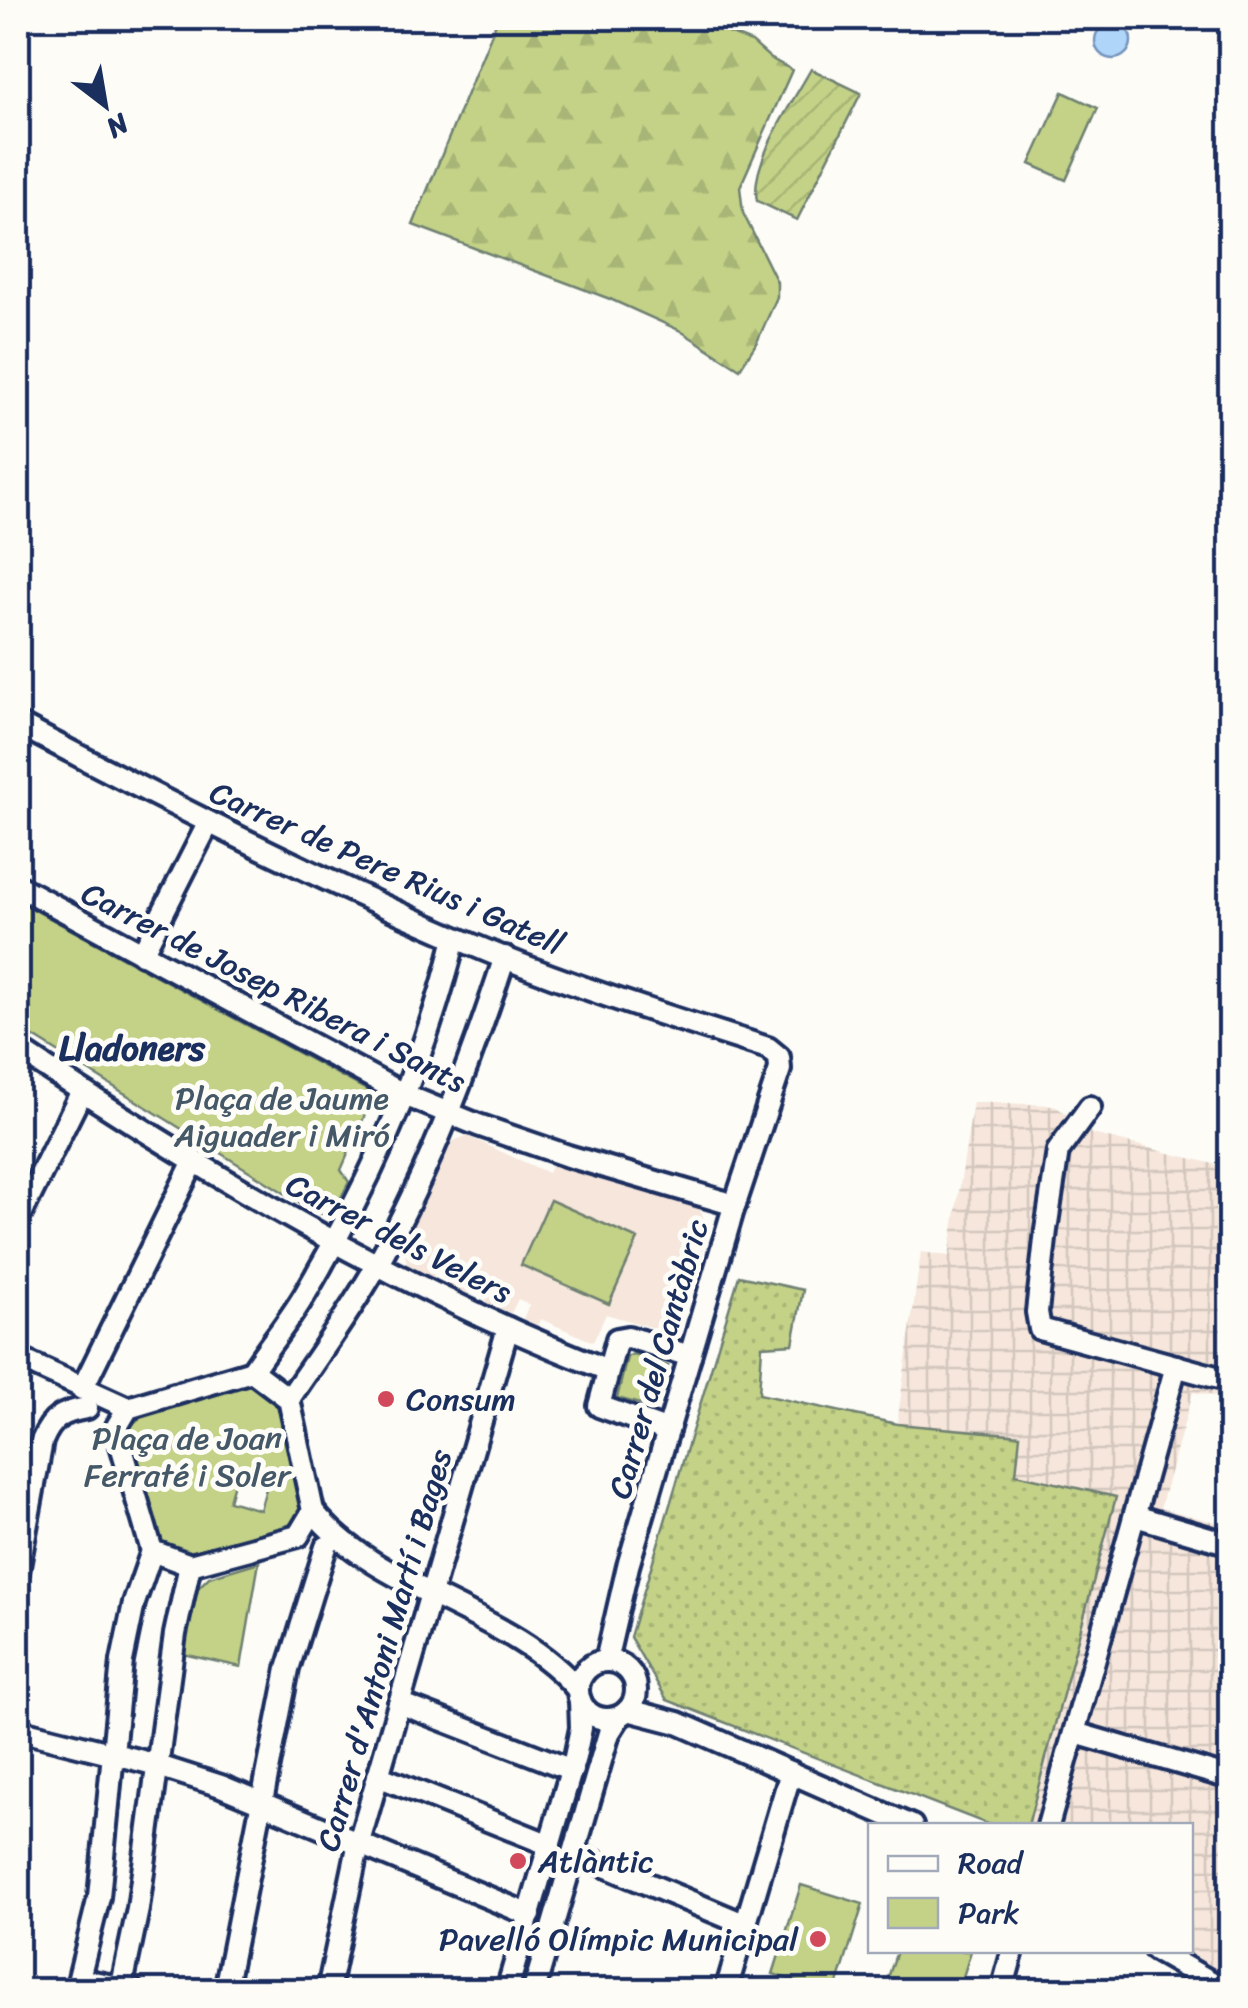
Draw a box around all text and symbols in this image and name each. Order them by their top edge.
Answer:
north arrow [55,55,155,155]
text: N [96,99,139,152]
street label: Carrer de Pere Rius i Gatell [200,764,574,973]
street label: Carrer de Josep Ribera i Sants [71,865,476,1110]
district label: Lladoners [59,1017,206,1079]
park label: Plaça de Jaume Aiguader i Miró [173,1070,390,1164]
street label: Carrer dels Velers [275,1157,522,1320]
street label: Carrer del Cantàbric [591,1213,726,1506]
place label: Consum [406,1371,516,1428]
marker: Consum [375,1388,397,1410]
park label: Plaça de Joan Ferraté i Soler [84,1410,292,1504]
street label: Carrer d'Antoni Martí i Bages [300,1442,469,1858]
legend [868,1823,1193,1953]
place label: Atlàntic [537,1833,654,1890]
text: Road [958,1836,1025,1890]
marker: Atlàntic [507,1850,529,1872]
text: Park [958,1886,1020,1940]
place label: Pavelló Olímpic Municipal [439,1911,799,1968]
marker: Pavelló Olímpic Municipal [807,1928,829,1950]

